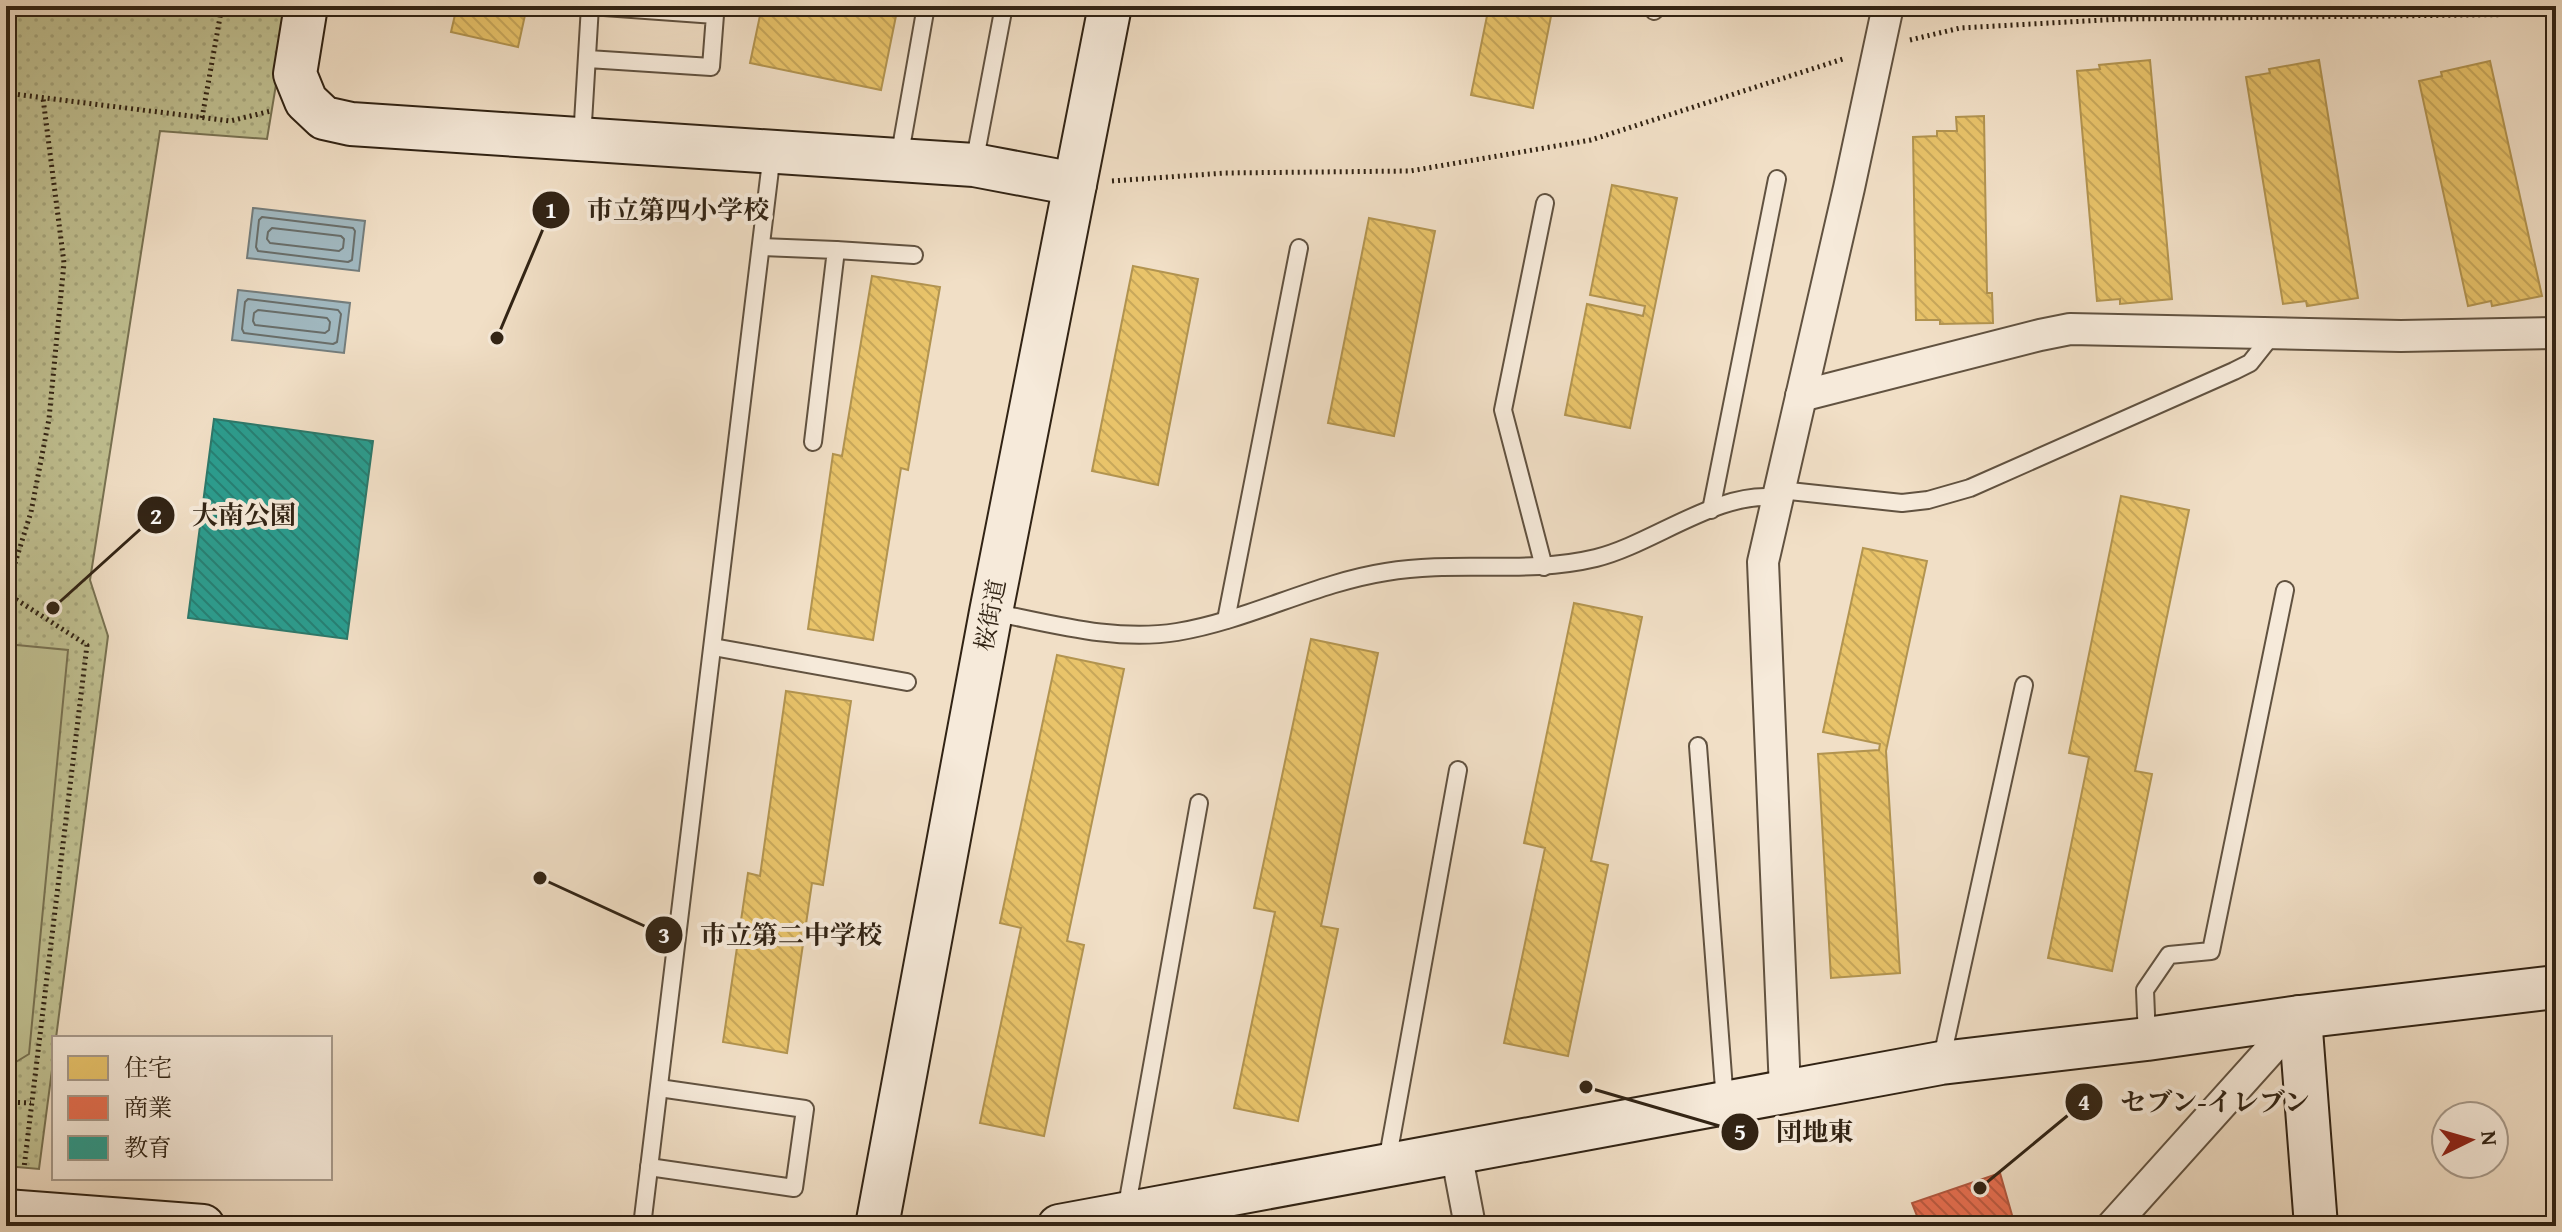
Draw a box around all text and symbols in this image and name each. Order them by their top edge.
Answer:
callout: 市立第四小学校 [531,185,785,235]
text: 市立第四小学校 [587,190,769,229]
text: 1 [545,192,557,227]
callout: 大南公園 [136,490,312,540]
text: 大南公園 [192,495,296,534]
text: 2 [150,498,162,533]
street label: 桜街道 [966,576,1014,654]
callout: 市立第二中学校 [644,910,898,960]
text: 市立第二中学校 [700,915,882,954]
text: 3 [658,917,670,952]
legend [52,1036,332,1180]
text: 住宅 [124,1050,172,1085]
callout: セブン-イレブン [2064,1077,2327,1127]
text: セブン-イレブン [2120,1082,2310,1121]
text: 4 [2078,1084,2090,1119]
text: 商業 [124,1090,172,1125]
north arrow [2430,1100,2510,1180]
callout: 団地東 [1720,1107,1870,1157]
text: 団地東 [1776,1112,1854,1151]
text: 5 [1734,1114,1746,1149]
text: 教育 [124,1130,172,1165]
text: N [2473,1130,2507,1147]

